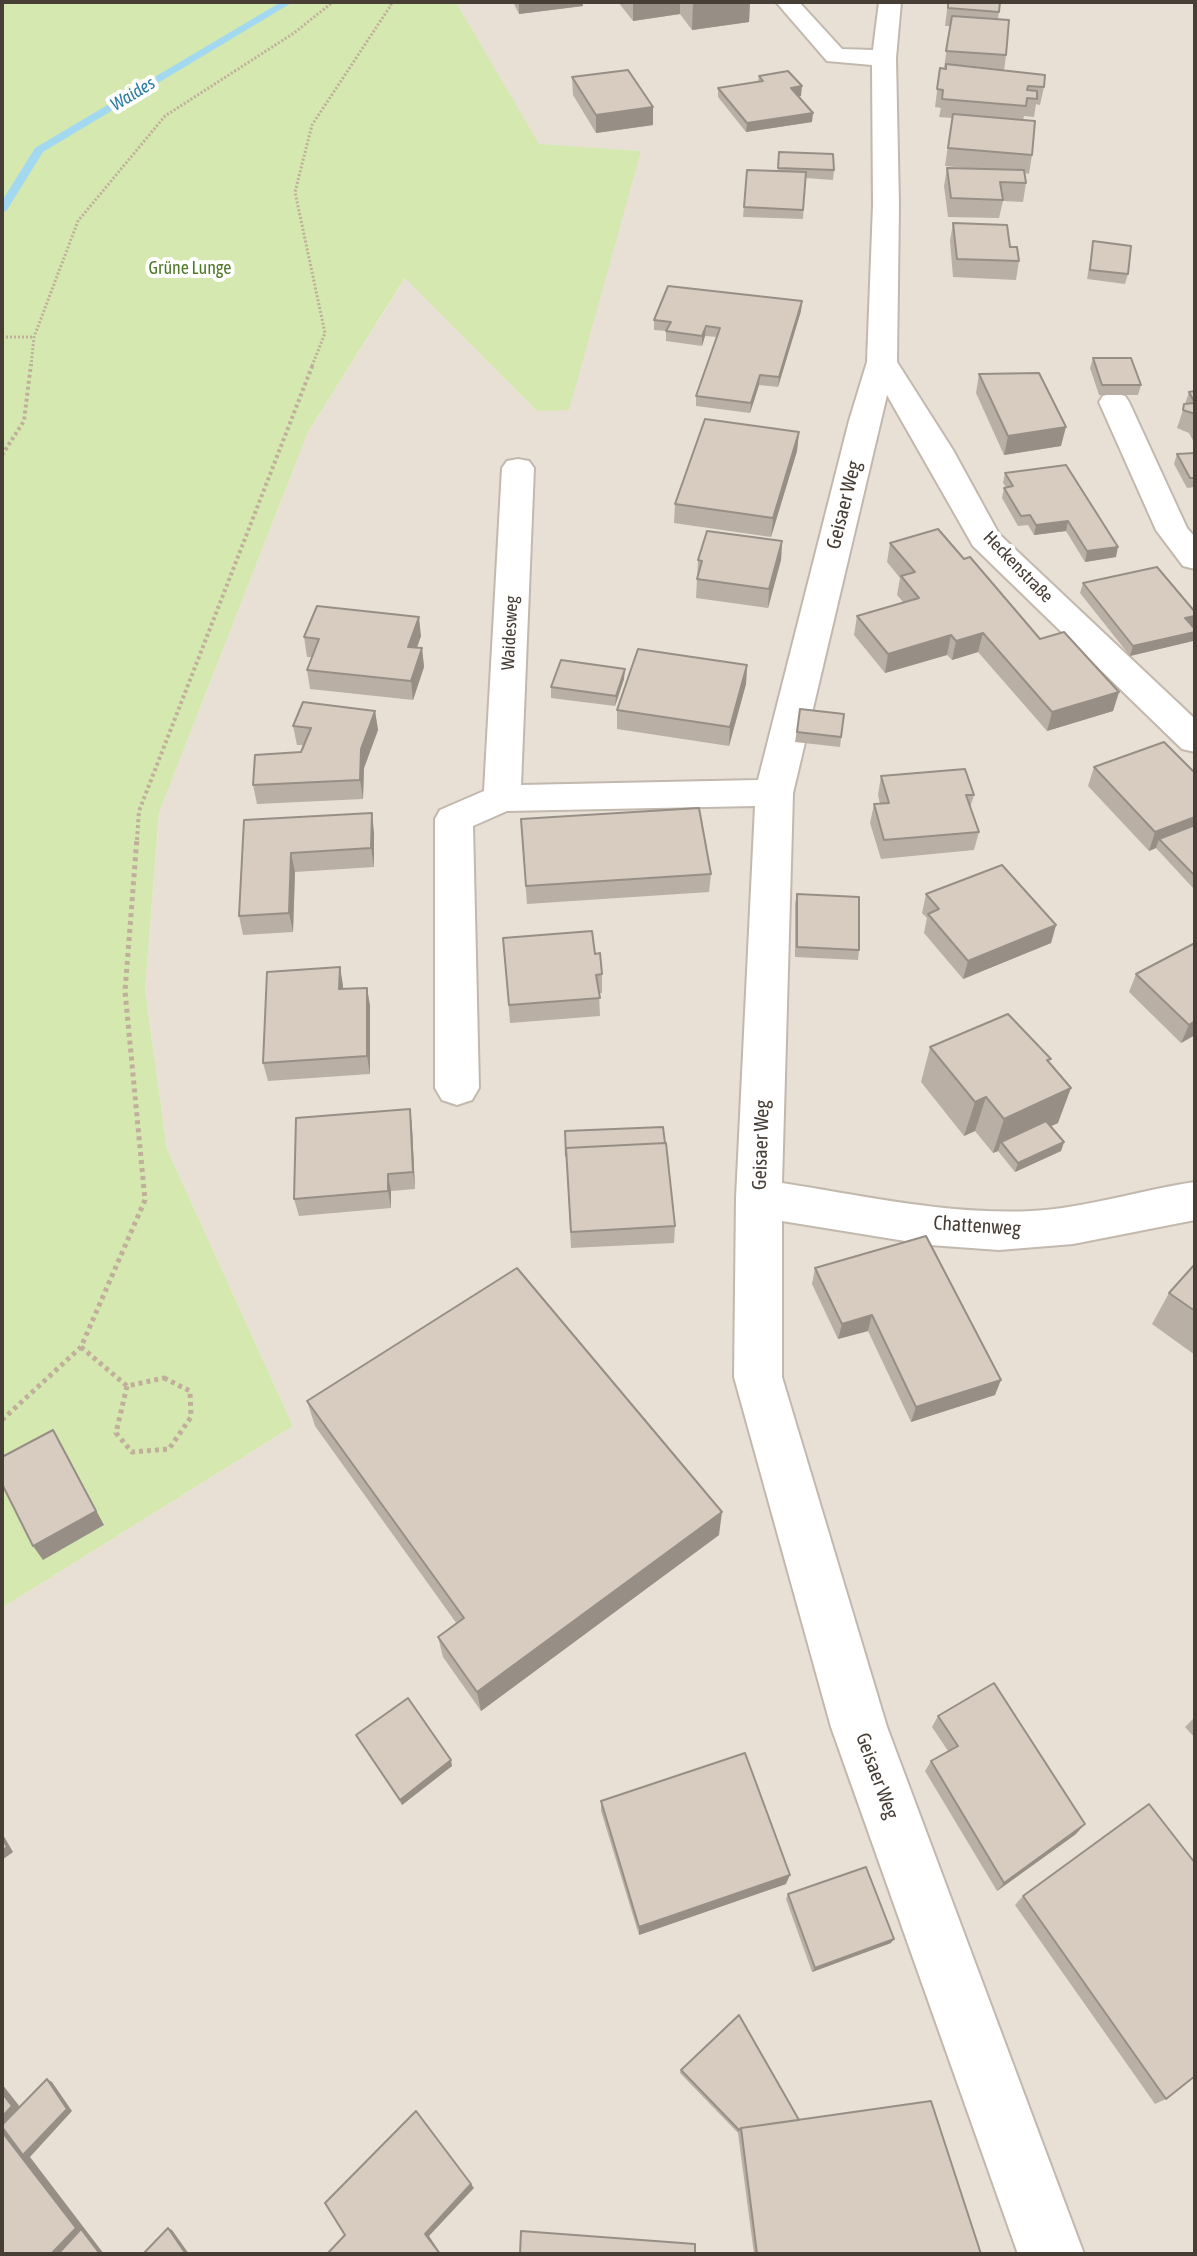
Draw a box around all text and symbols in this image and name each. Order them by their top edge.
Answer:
water label: Waides [107,72,159,116]
park label: Grüne Lunge [149,257,231,279]
street label: Geisaer Weg [821,458,867,552]
street label: Heckenstraße [979,527,1057,607]
street label: Waidesweg [497,595,523,671]
street label: Geisaer Weg [747,1100,775,1190]
street label: Chattenweg [933,1211,1021,1241]
street label: Geisaer Weg [850,1730,904,1822]

